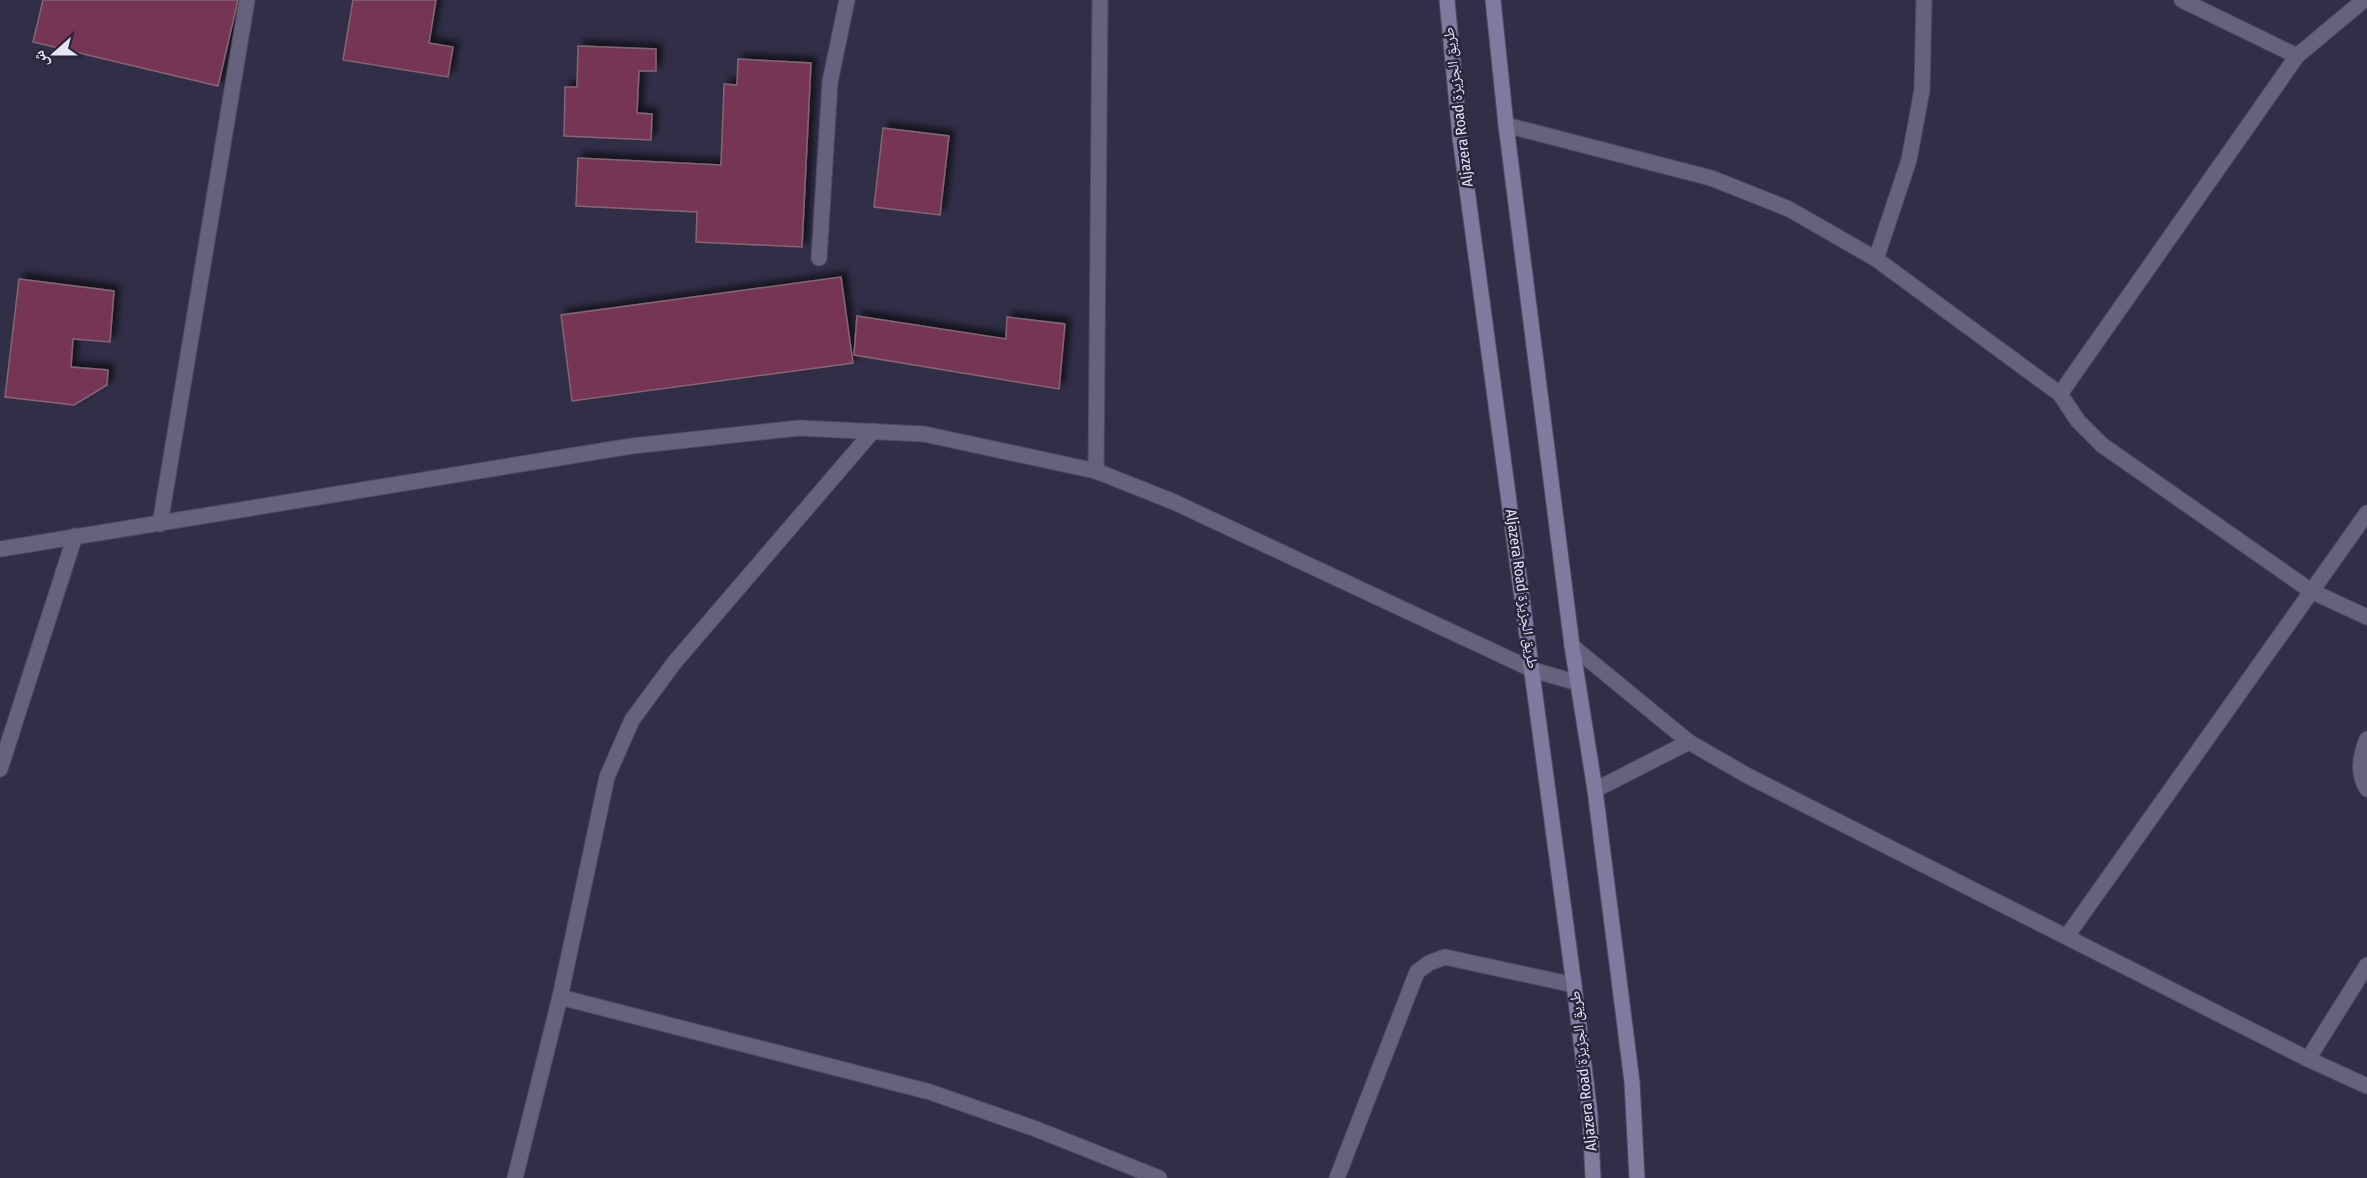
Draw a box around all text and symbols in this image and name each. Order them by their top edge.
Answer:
north arrow [24,24,84,84]
street label: Aljazera Road طريق الجزيزة [1439,26,1478,188]
text: ش [29,48,52,71]
street label: Aljazera Road طريق الجزيزة [1501,508,1542,670]
street label: Aljazera Road طريق الجزيزة [1566,990,1601,1152]

